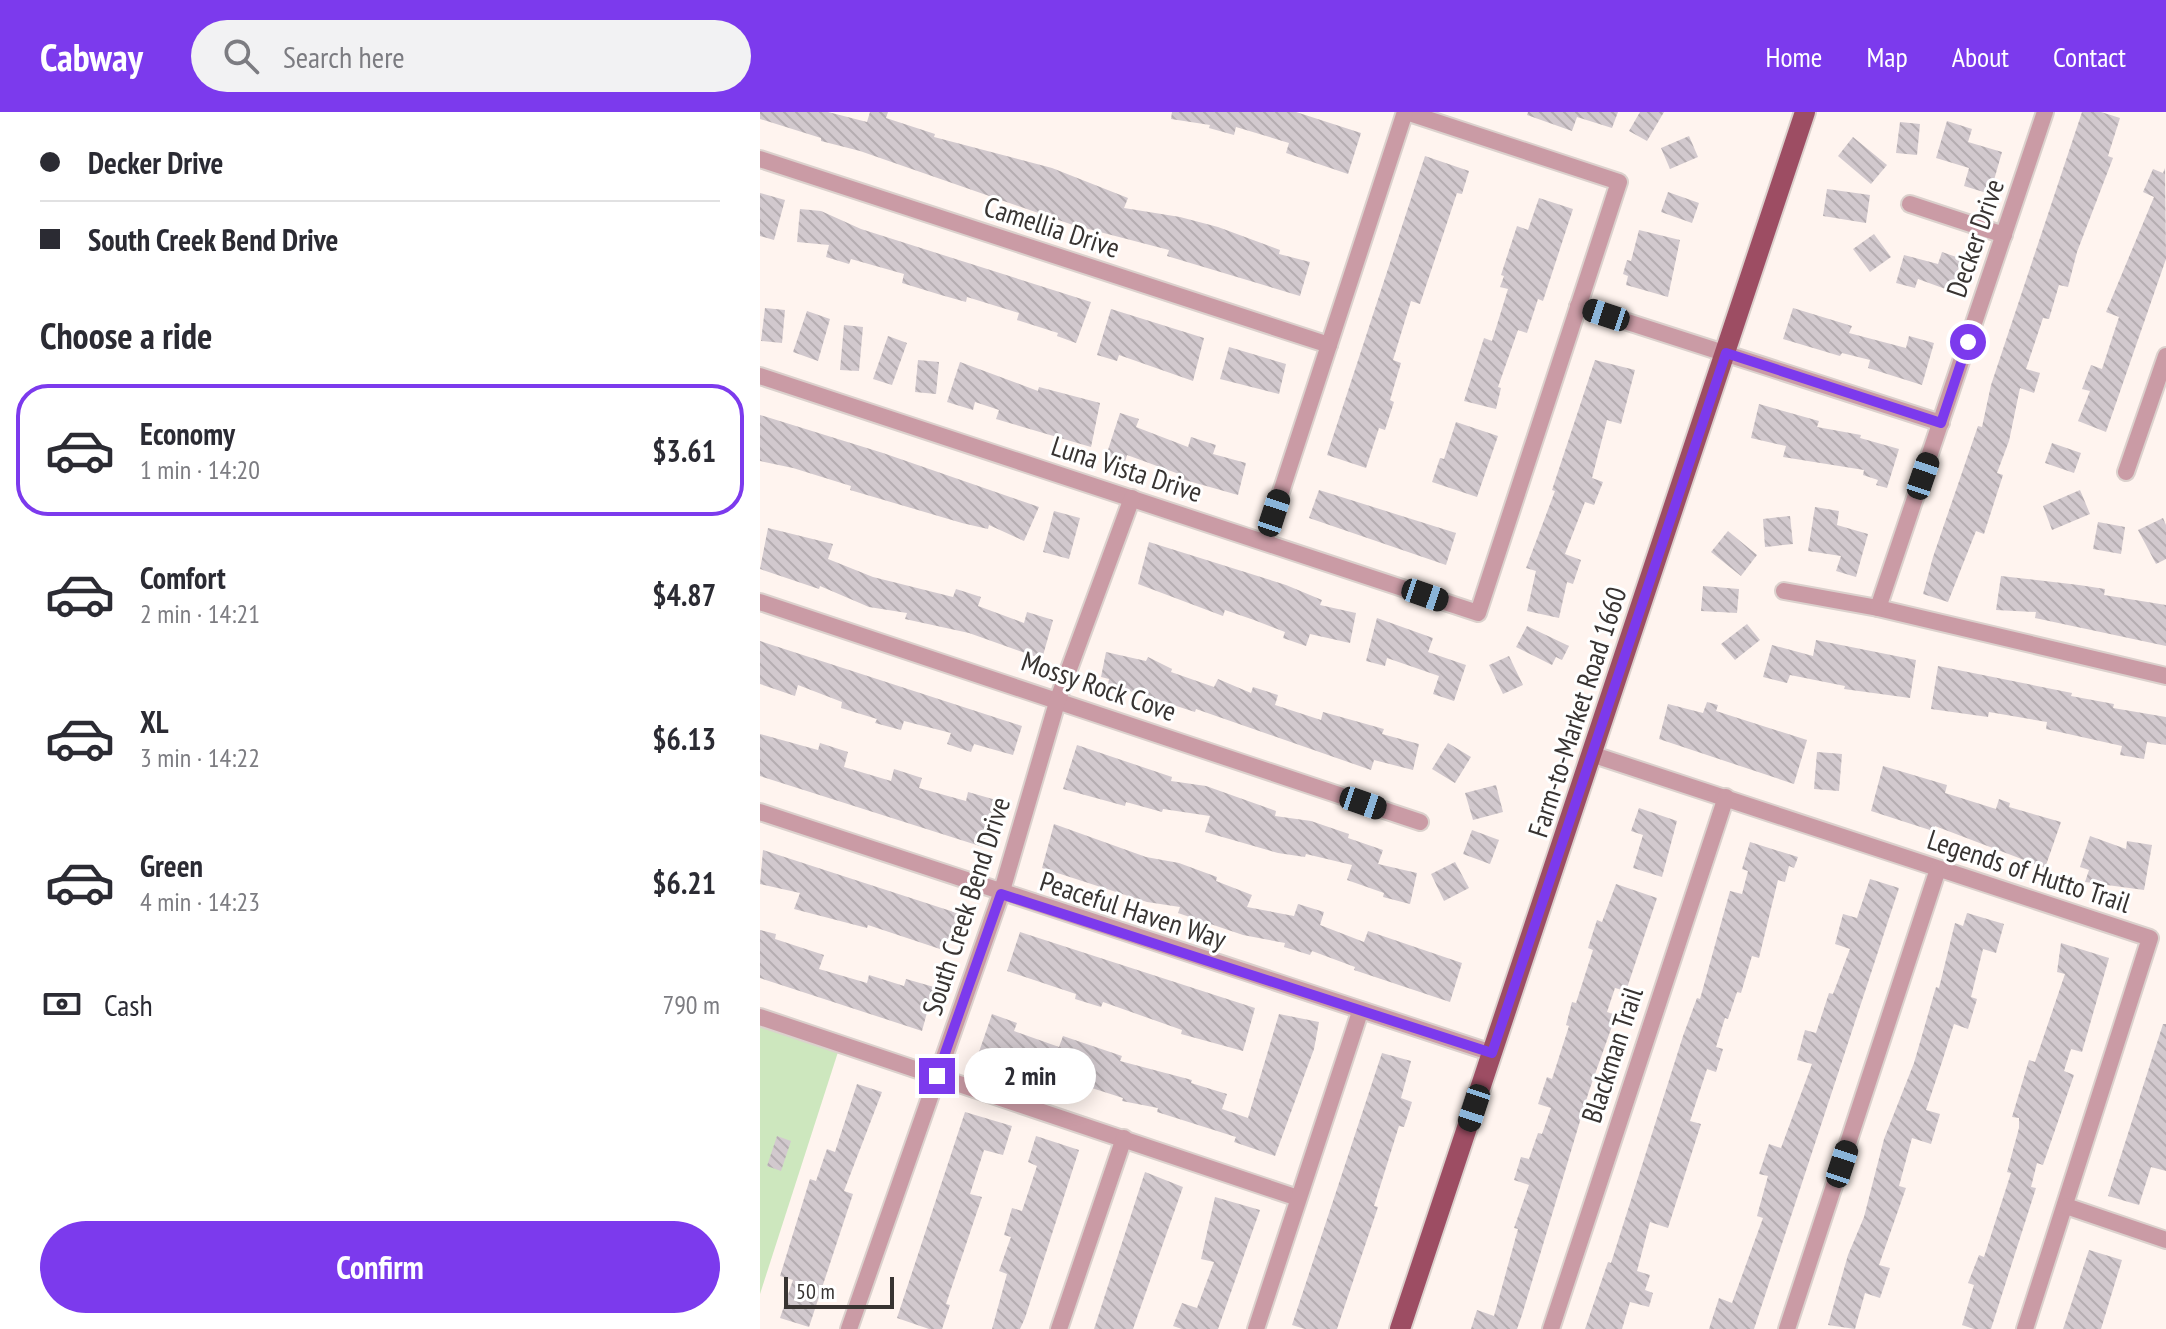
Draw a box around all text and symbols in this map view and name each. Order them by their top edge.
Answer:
search box [191,20,751,92]
text: Cabway [40,32,143,81]
icon: search [219,34,263,78]
text: Search here [283,37,405,76]
text: Home [1766,38,1822,75]
text: Map [1866,38,1908,75]
text: About [1952,38,2009,75]
text: Contact [2053,38,2126,75]
text: Decker Drive [88,143,223,182]
street label: Decker Drive [1937,174,2012,302]
street label: Camellia Drive [980,187,1125,266]
text: South Creek Bend Drive [88,220,338,259]
car [1579,296,1633,334]
text: Choose a ride [40,312,212,359]
route start [1950,324,1986,360]
icon: car [44,414,116,486]
text: Economy [140,414,235,453]
street label: Luna Vista Drive [1047,427,1207,510]
text: $3.61 [652,431,716,470]
car [1904,449,1942,503]
text: 1 min · 14:20 [140,453,260,486]
car [1255,486,1293,540]
icon: car [44,558,116,630]
text: Comfort [140,558,226,597]
text: $4.87 [652,575,716,614]
car [1398,576,1452,614]
street label: Farm-to-Market Road 1660 [1519,582,1634,842]
text: 2 min · 14:21 [140,597,260,630]
street label: Mossy Rock Cove [1017,642,1181,729]
icon: car [44,702,116,774]
text: XL [140,702,169,741]
text: $6.13 [652,719,716,758]
text: 3 min · 14:22 [140,741,260,774]
car [1336,784,1390,822]
street label: South Creek Bend Drive [913,792,1018,1020]
street label: Legends of Hutto Trail [1923,820,2136,921]
icon: car [44,846,116,918]
text: Green [140,846,203,885]
street label: Peaceful Haven Way [1035,862,1231,957]
text: $6.21 [652,863,716,902]
text: 4 min · 14:23 [140,885,260,918]
icon: cash [40,982,84,1026]
street label: Blackman Trail [1572,982,1651,1127]
text: Cash [104,985,153,1024]
text: 790 m [662,988,720,1021]
callout: 2 min [965,1048,1097,1104]
route end [919,1058,955,1094]
text: 2 min [1004,1059,1056,1092]
car [1455,1081,1493,1135]
car [1823,1137,1861,1191]
button: Confirm [40,1221,720,1313]
scale bar [784,1273,894,1309]
text: 50 m [796,1277,835,1305]

